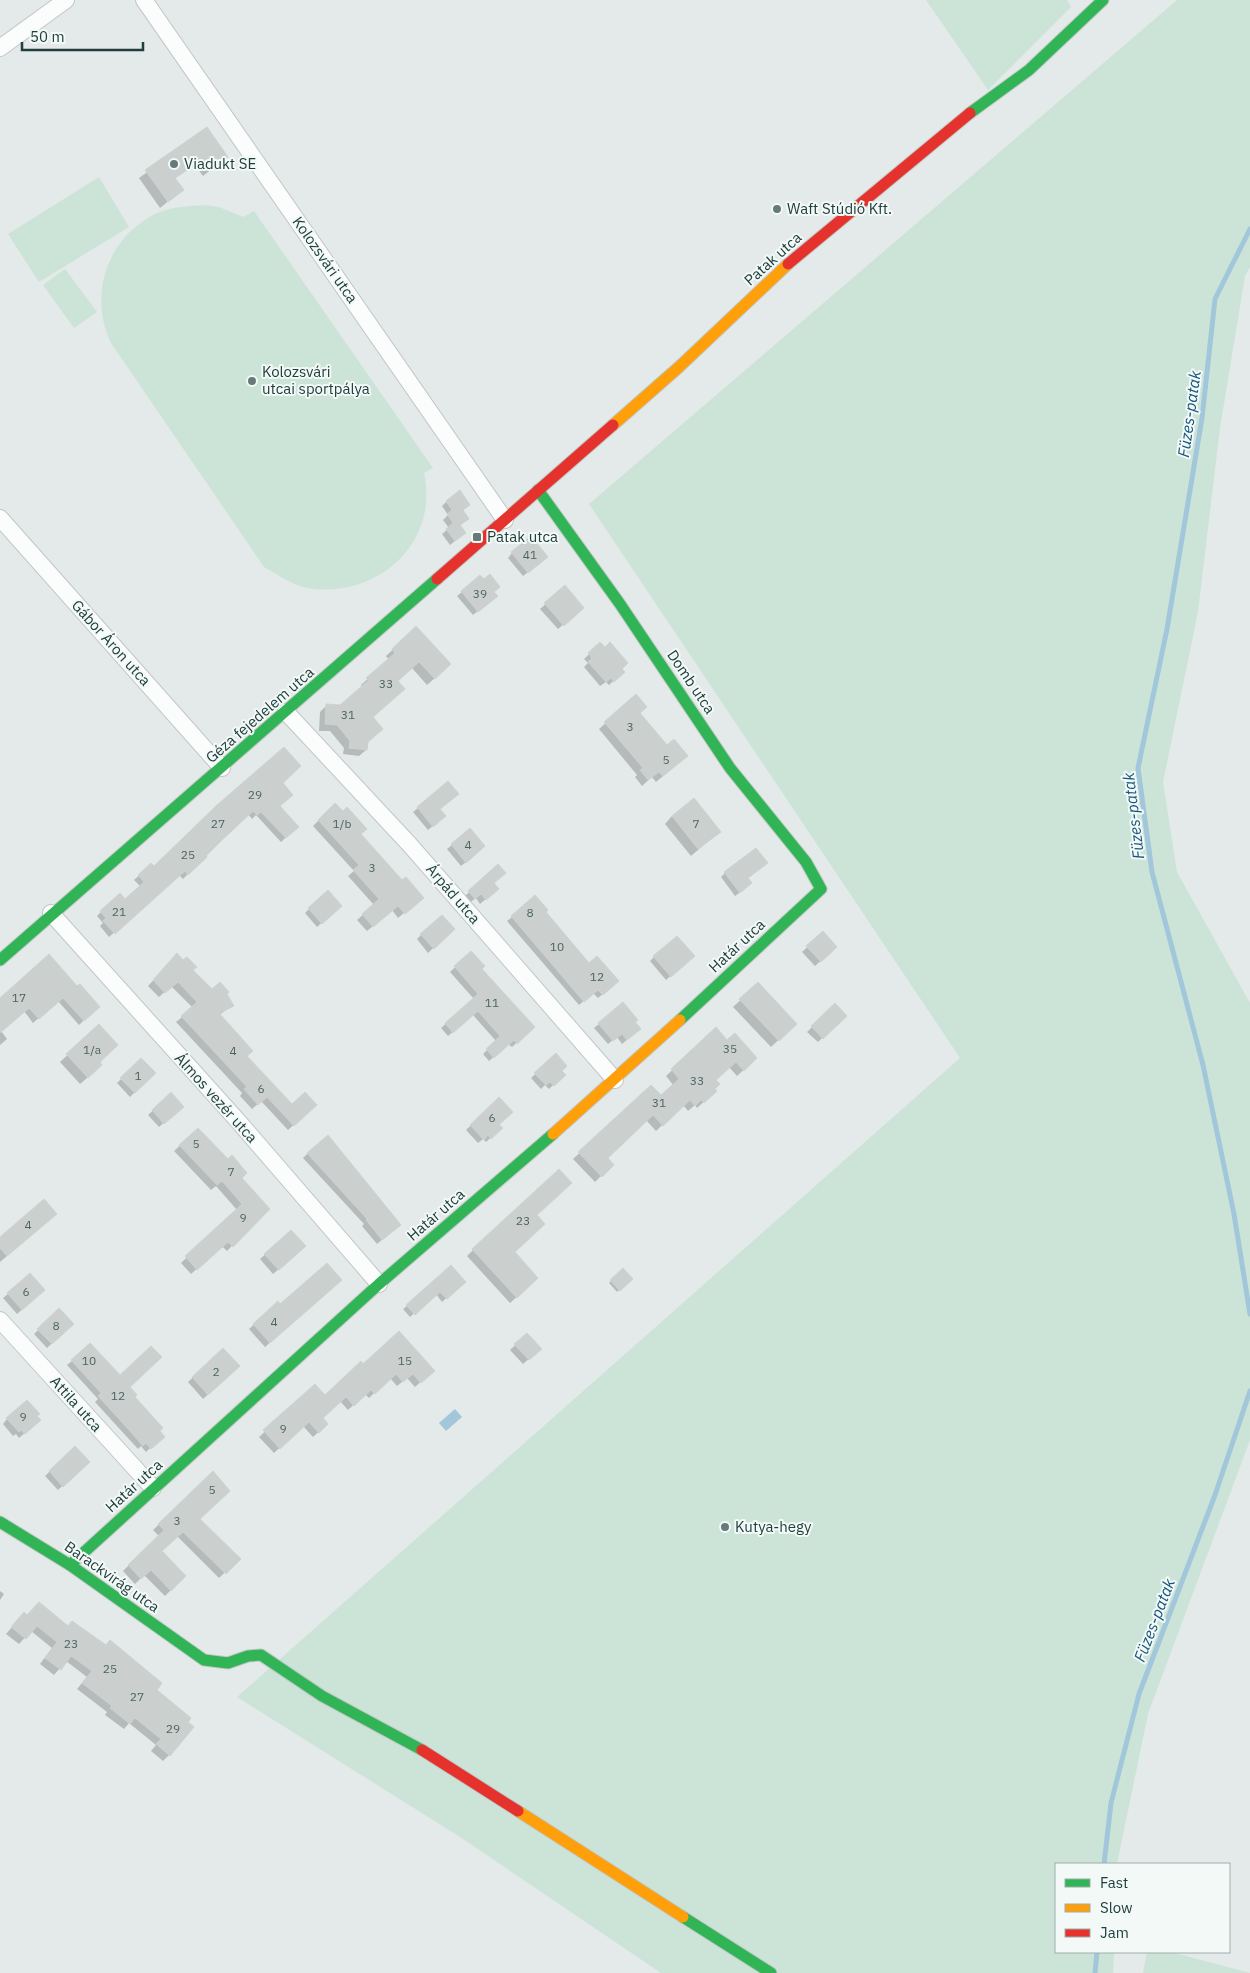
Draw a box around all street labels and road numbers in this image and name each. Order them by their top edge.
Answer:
street label: Kolozsvári utca [289,213,362,307]
street label: Patak utca [740,228,805,289]
street label: Gábor Áron utca [68,596,155,690]
street label: Domb utca [663,646,720,717]
street label: Géza fejedelem utca [202,662,318,767]
street label: Árpád utca [422,860,485,928]
street label: Határ utca [705,915,769,977]
street label: Álmos vezér utca [171,1049,262,1147]
street label: Határ utca [403,1184,468,1245]
street label: Attila utca [46,1372,106,1436]
street label: Határ utca [101,1455,166,1516]
street label: Barackvirág utca [61,1537,164,1616]

